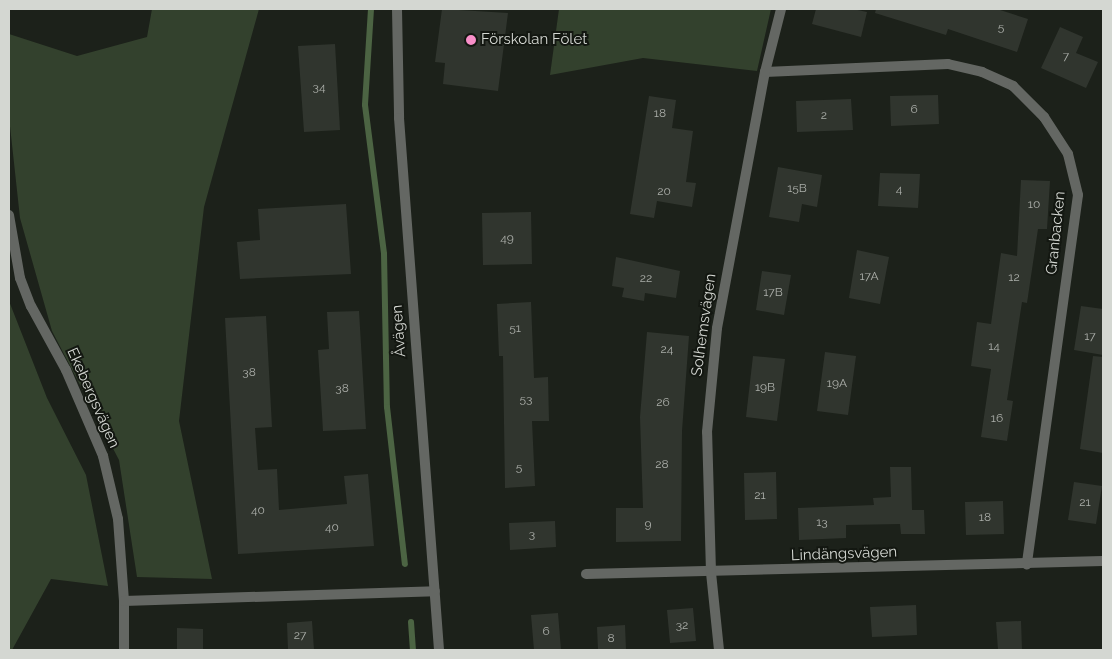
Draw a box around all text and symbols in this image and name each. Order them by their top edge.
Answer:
house number: 5 [998,21,1004,35]
place label: Förskolan Fölet [481,31,587,49]
marker: Förskolan Fölet [465,34,477,46]
house number: 7 [1063,50,1069,64]
house number: 34 [313,81,325,95]
house number: 6 [910,103,918,117]
house number: 18 [654,107,666,121]
house number: 2 [821,109,827,123]
house number: 15B [787,182,807,196]
house number: 4 [896,183,902,197]
house number: 20 [657,185,671,199]
street label: Granbacken [1043,190,1069,276]
house number: 10 [1028,198,1040,212]
house number: 49 [500,232,514,246]
house number: 17A [859,270,879,284]
house number: 12 [1008,271,1020,285]
house number: 22 [640,272,652,286]
street label: Solhemsvägen [688,273,720,377]
house number: 17B [763,286,783,300]
street label: Åvägen [388,304,410,358]
house number: 51 [509,322,521,336]
house number: 17 [1084,330,1096,344]
house number: 14 [988,340,1000,354]
house number: 24 [661,343,673,357]
street label: Ekebergsvägen [63,345,123,451]
house number: 38 [242,366,256,380]
house number: 19A [827,377,847,391]
house number: 19B [755,381,775,395]
house number: 38 [335,382,349,396]
house number: 53 [520,393,532,407]
house number: 26 [656,396,670,410]
house number: 16 [991,412,1003,426]
house number: 28 [655,458,669,472]
house number: 5 [516,461,522,475]
house number: 21 [754,489,766,503]
house number: 21 [1079,496,1091,510]
house number: 40 [251,504,265,518]
house number: 18 [979,511,991,525]
house number: 13 [816,516,828,530]
house number: 9 [644,518,652,532]
house number: 40 [325,521,339,535]
house number: 3 [529,528,535,542]
street label: Lindängsvägen [791,543,897,565]
house number: 32 [676,619,688,633]
house number: 6 [542,625,550,639]
house number: 27 [294,629,306,643]
house number: 8 [607,632,615,646]

